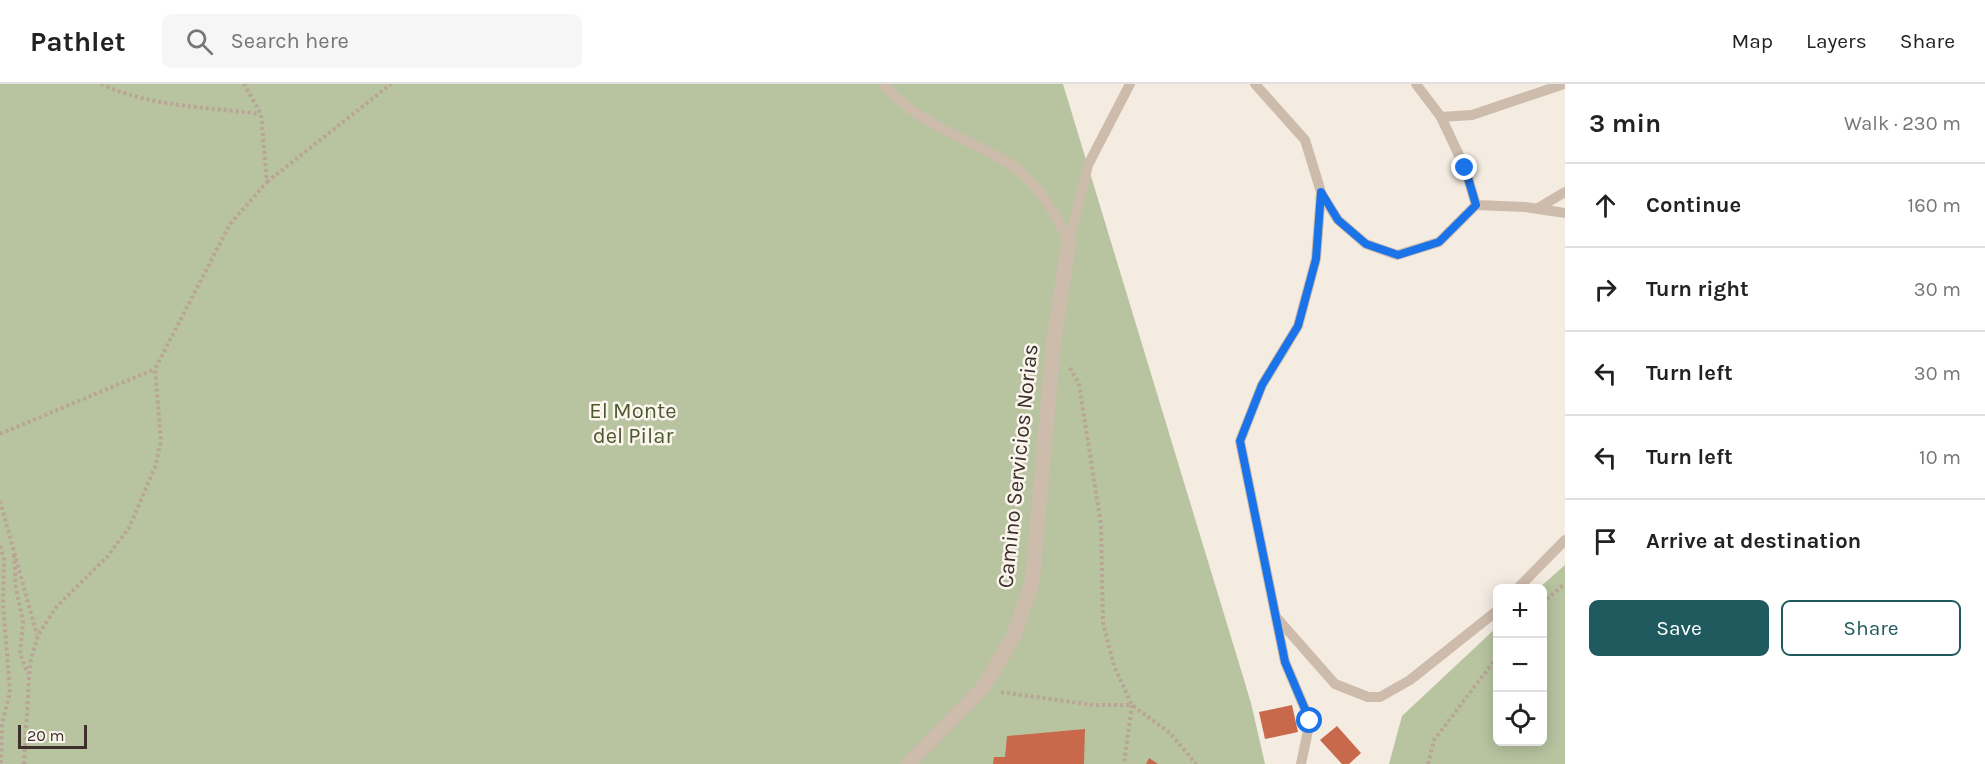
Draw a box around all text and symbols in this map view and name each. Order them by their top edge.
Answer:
search box [162,14,582,68]
text: Pathlet [30,25,126,58]
icon: search [183,25,216,58]
text: Search here [231,28,349,54]
text: Map [1731,29,1773,53]
text: Layers [1806,29,1867,53]
text: Share [1900,29,1955,53]
text: 3 min [1589,108,1661,139]
text: Walk · 230 m [1844,112,1961,135]
route end [1451,154,1477,180]
icon: ahead [1589,189,1622,222]
text: Continue [1646,192,1741,218]
text: 160 m [1908,194,1961,217]
icon: right [1589,273,1622,306]
text: Turn right [1646,276,1749,302]
text: 30 m [1914,278,1961,301]
street label: Camino Servicios Norias [992,343,1044,589]
icon: left [1589,357,1622,390]
text: Turn left [1646,360,1733,386]
text: 30 m [1914,362,1961,385]
park label: El Monte del Pilar [589,398,677,449]
icon: left [1589,441,1622,474]
text: Turn left [1646,444,1733,470]
text: 10 m [1919,446,1961,469]
icon: arrive [1589,525,1622,558]
text: Arrive at destination [1646,528,1861,554]
map controls [1493,584,1547,746]
button: + [1493,584,1547,638]
button: Save [1589,600,1769,656]
button: Share [1781,600,1961,656]
button: − [1493,638,1547,692]
button: locate [1493,692,1547,746]
route start [1296,707,1322,733]
scale bar [18,722,87,750]
text: 20 m [27,726,65,745]

